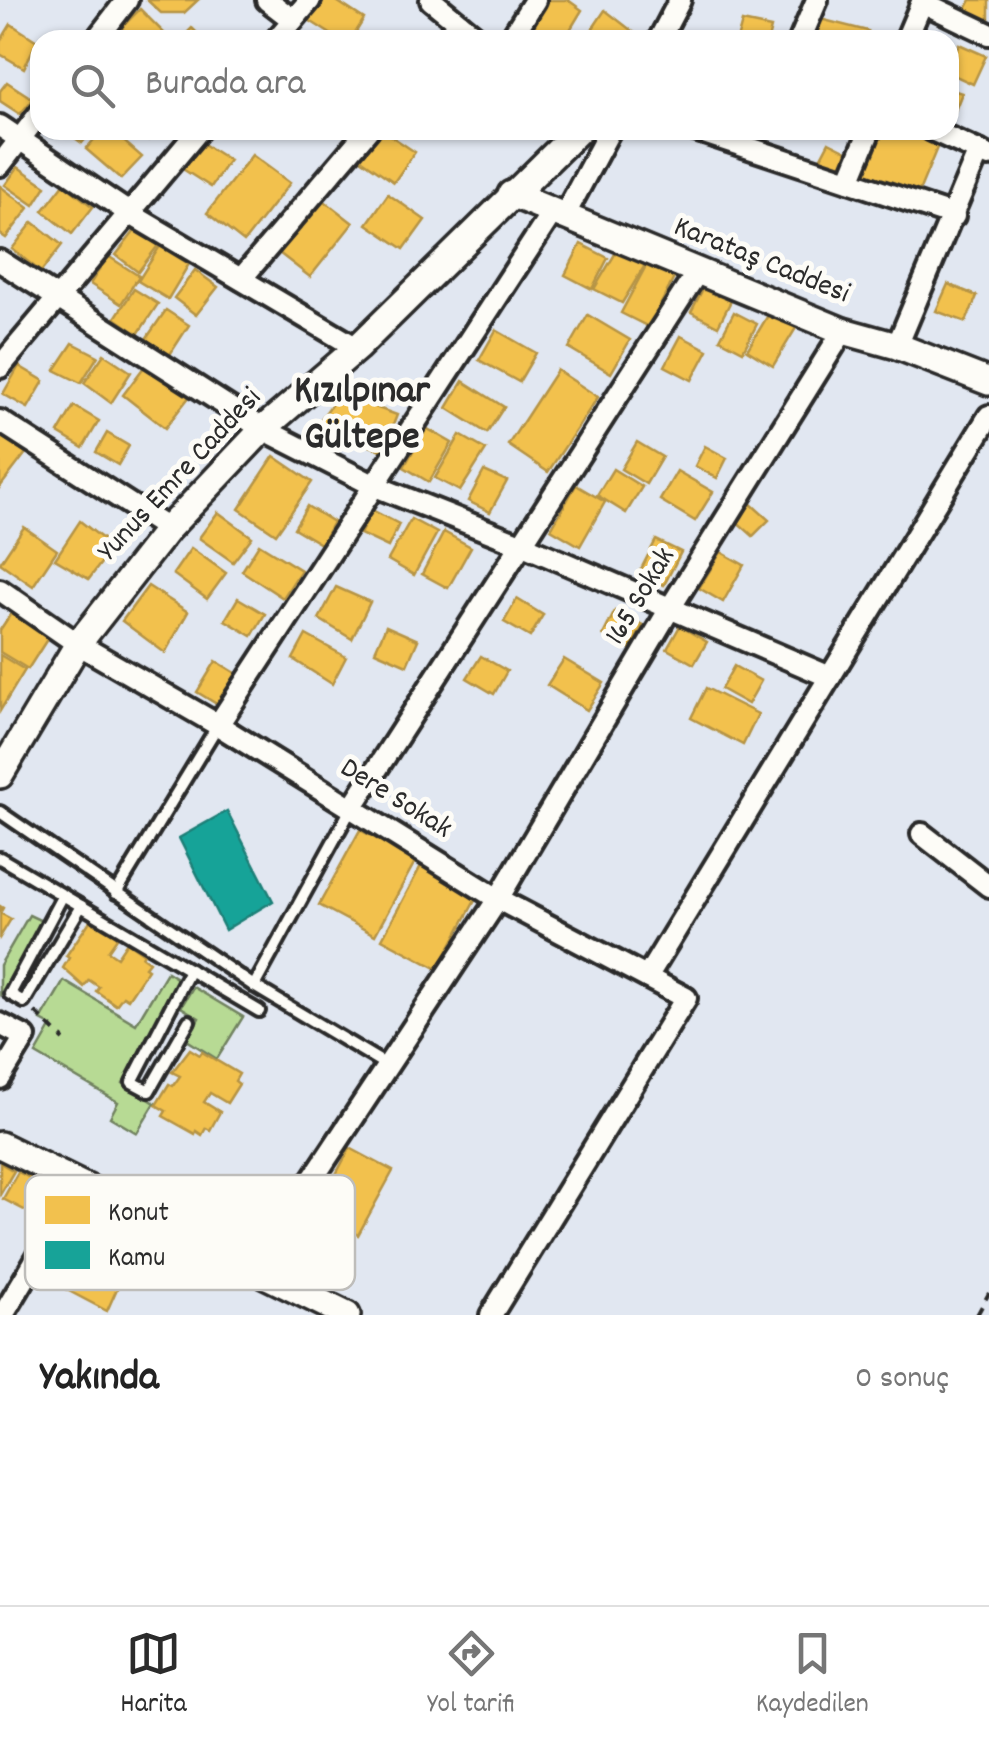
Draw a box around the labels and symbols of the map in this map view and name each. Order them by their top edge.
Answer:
street label: Karataş Caddesi [667,207,855,317]
district label: Kızılpınar Gültepe [294,365,431,468]
street label: Yunus Emre Caddesi [89,379,273,573]
street label: 165 Sokak [596,540,688,654]
street label: Dere Sokak [331,749,459,851]
legend [25,1175,355,1290]
text: Konut [108,1195,169,1235]
text: Kamu [108,1240,165,1280]

